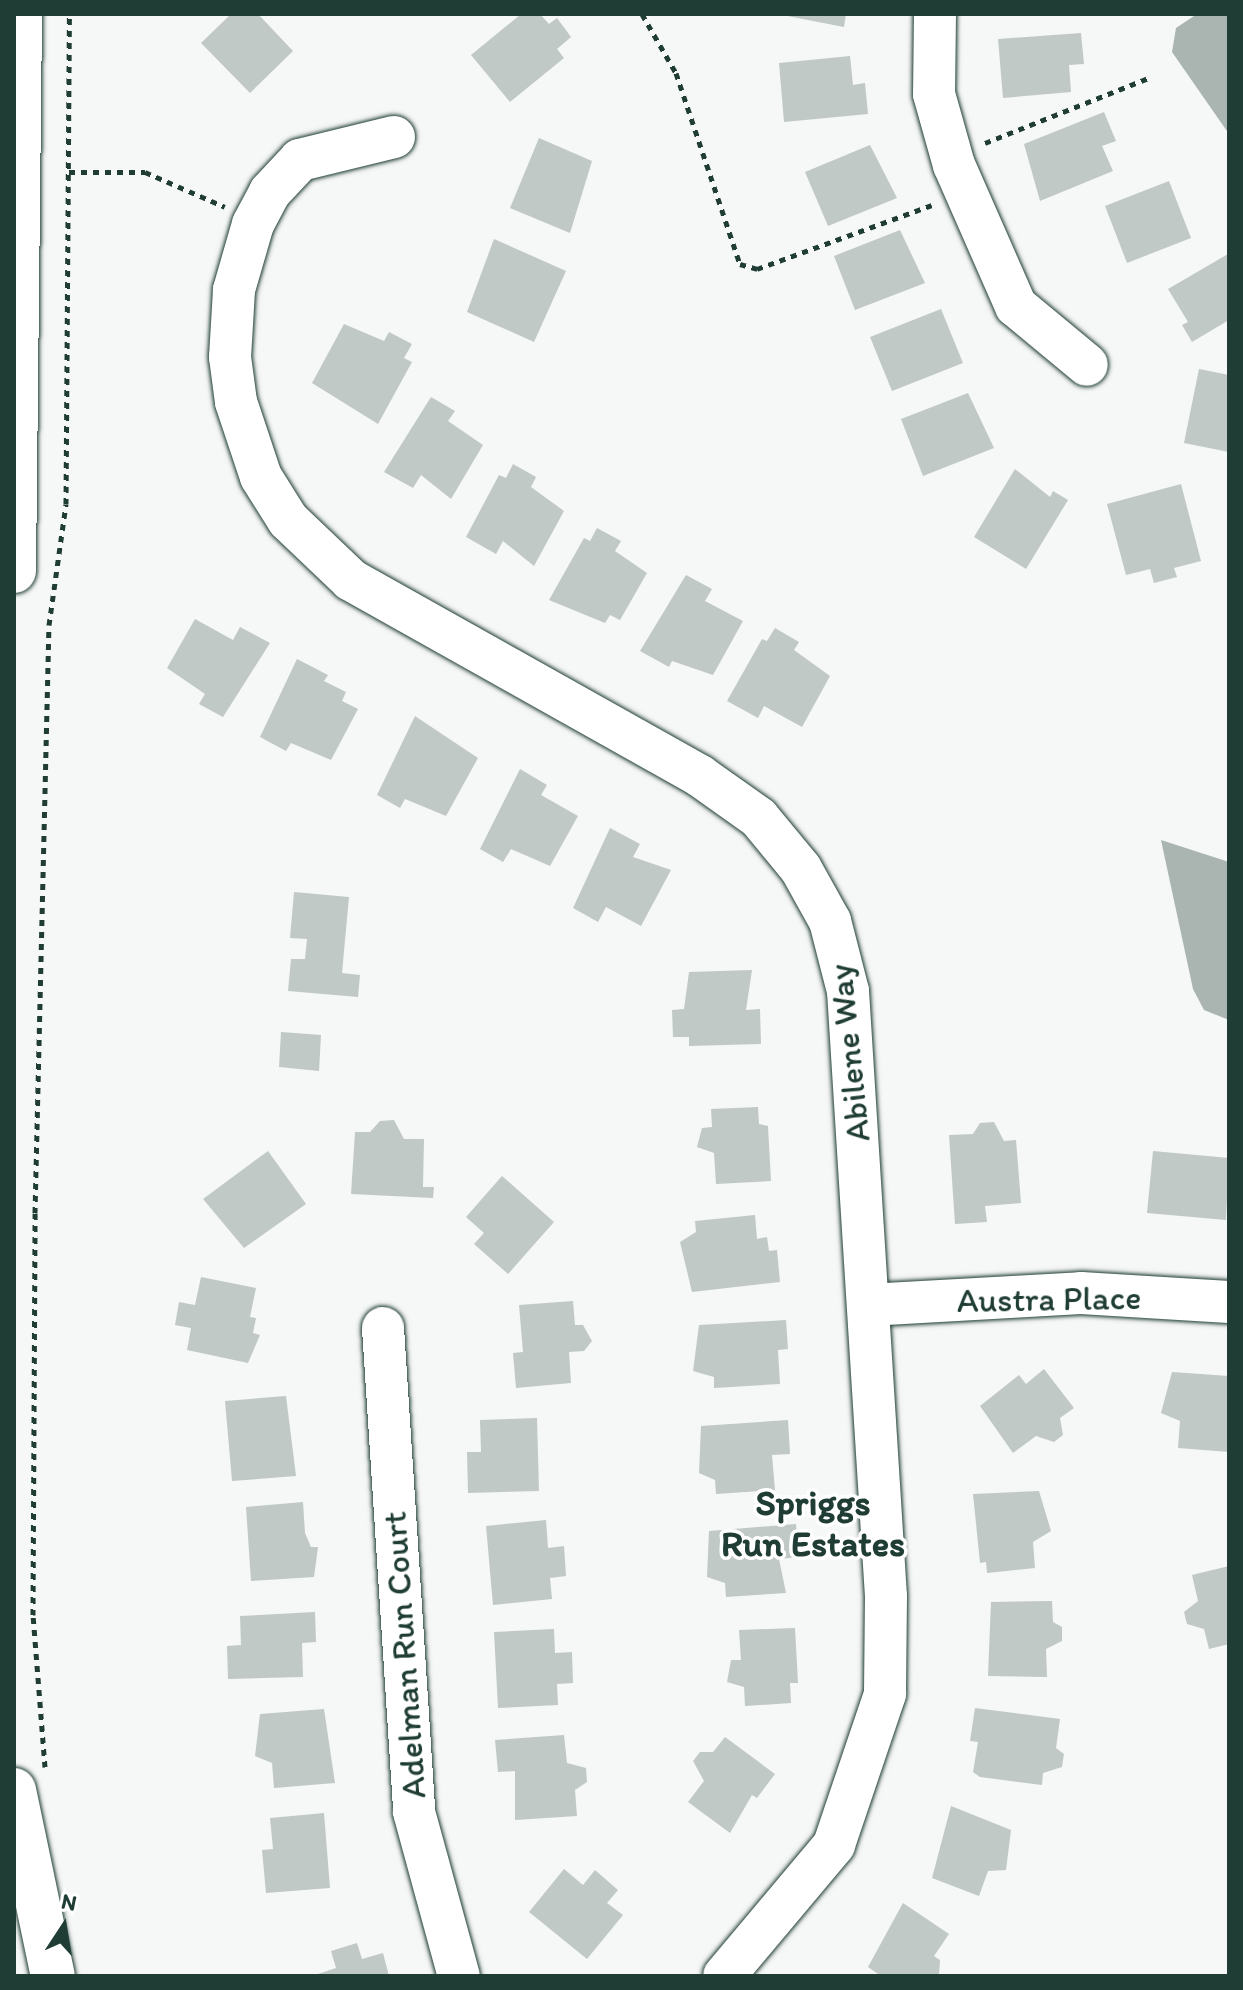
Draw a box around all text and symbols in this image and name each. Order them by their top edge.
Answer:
street label: Abilene Way [819,962,879,1144]
street label: Austra Place [956,1277,1142,1321]
district label: Spriggs Run Estates [721,1480,905,1565]
street label: Adelman Run Court [374,1510,434,1800]
north arrow [24,1886,104,1966]
text: N [59,1887,79,1917]

